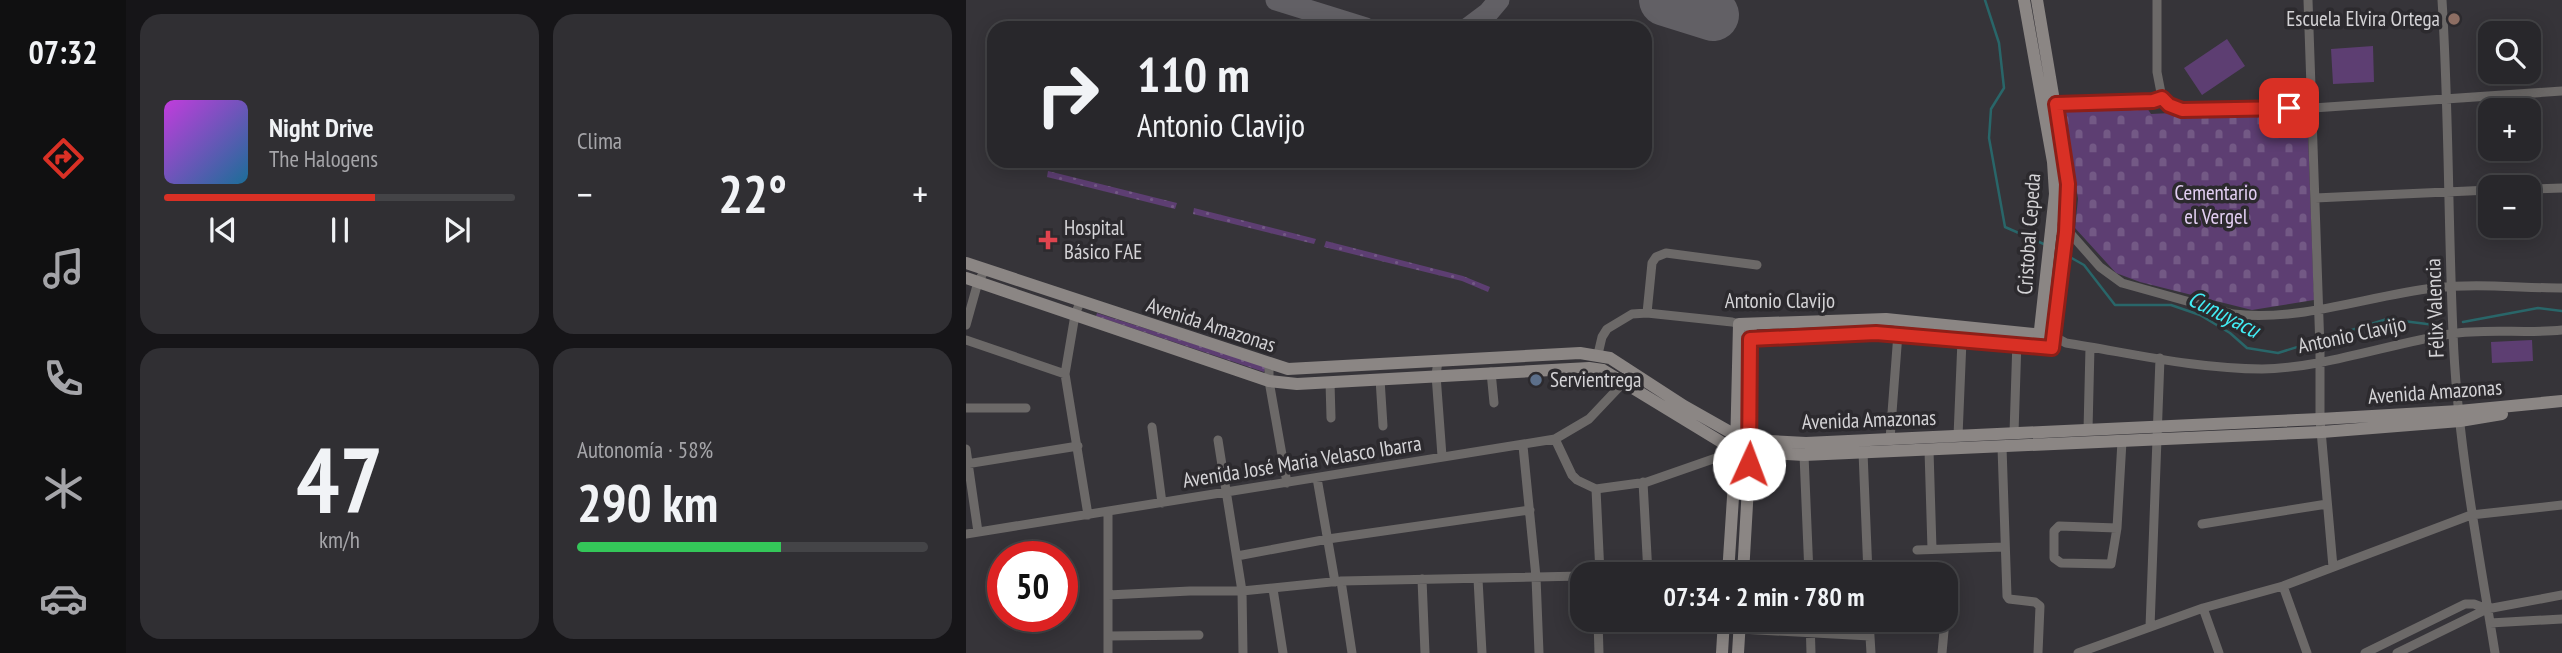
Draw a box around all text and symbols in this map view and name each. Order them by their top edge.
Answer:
place label: Escuela Elvira Ortega [2286,5,2440,32]
marker: Escuela Elvira Ortega [2446,11,2462,27]
map controls [2478,21,2541,238]
button: search [2478,21,2541,84]
text: 07:32 [28,31,98,73]
text: 110 m [1137,42,1250,106]
icon: right [1022,49,1113,140]
pin [2259,78,2319,138]
icon: arrive [2270,89,2308,127]
button: + [2478,98,2541,161]
text: Antonio Clavijo [1137,104,1305,146]
text: Night Drive [269,111,374,144]
text: Clima [577,126,622,155]
icon: directions [39,134,88,183]
text: The Halogens [269,144,378,173]
text: 22° [718,160,787,227]
text: − [577,169,593,218]
text: + [912,169,928,218]
street label: Cristobal Cepeda [2011,173,2046,295]
button: − [2478,175,2541,238]
park label: Cementario el Vergel [2175,179,2257,230]
icon: previous [204,211,242,249]
icon: pause [321,211,359,249]
icon: next [438,211,476,249]
place label: Hospital Básico FAE [1064,214,1142,265]
marker: Hospital Básico FAE [1038,230,1058,250]
icon: music [39,244,88,293]
street label: Félix Valencia [2419,258,2450,358]
water label: Cunuyacu [2184,283,2267,345]
street label: Antonio Clavijo [1725,287,1835,314]
street label: Avenida Amazonas [1143,291,1279,358]
street label: Antonio Clavijo [2295,310,2409,359]
icon: phone [39,354,88,403]
place label: Servientrega [1550,366,1642,393]
marker: Servientrega [1528,372,1544,388]
street label: Avenida Amazonas [2367,373,2503,410]
street label: Avenida Amazonas [1801,404,1937,435]
text: 47 [296,420,383,538]
position arrow [1712,427,1786,501]
street label: Avenida José Maria Velasco Ibarra [1181,429,1423,494]
text: Autonomía · 58% [577,435,713,464]
icon: climate [39,464,88,513]
text: 290 km [577,469,718,536]
text: km/h [319,525,360,554]
speed limit sign: 50 [987,541,1078,632]
icon: car [39,574,88,623]
text: 07:34 · 2 min · 780 m [1664,580,1864,613]

